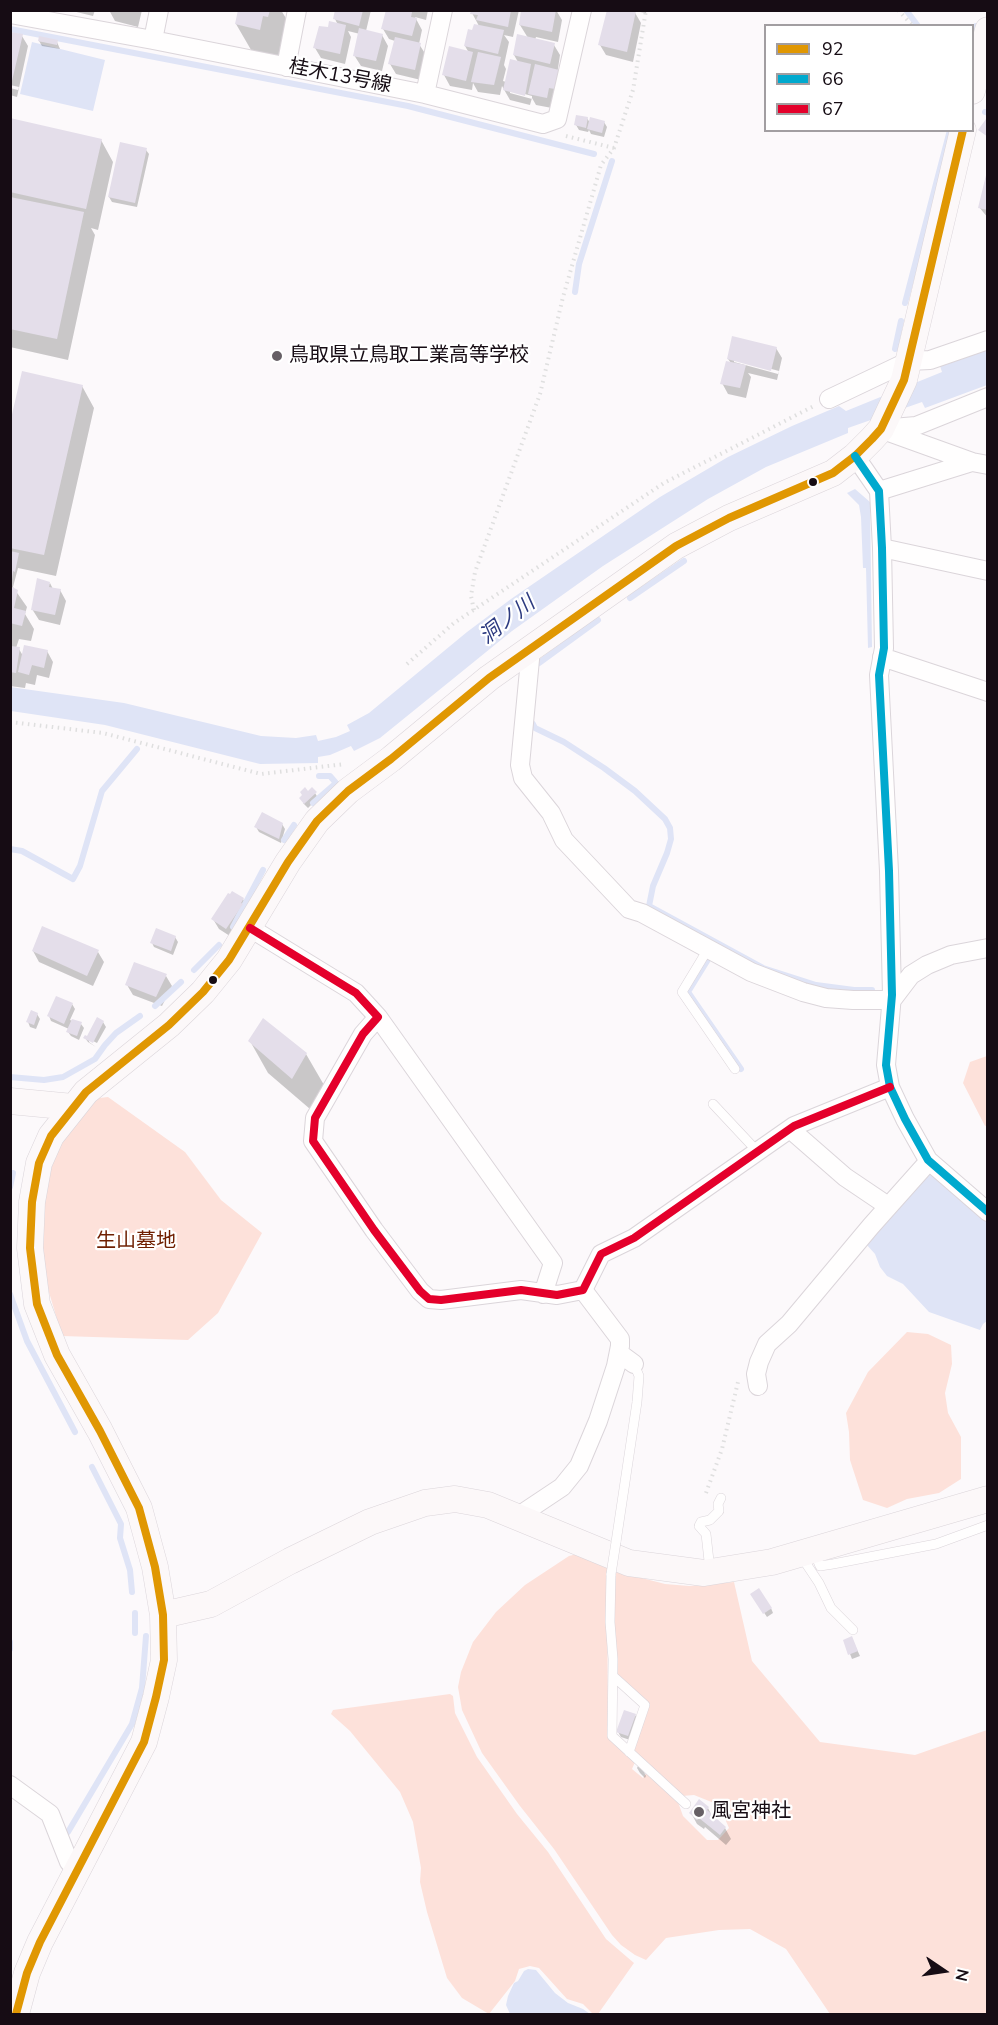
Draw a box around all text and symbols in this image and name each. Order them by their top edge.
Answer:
legend [764,24,974,132]
text: 92 [822,37,844,61]
street label: 桂木13号線 [287,55,393,99]
text: 66 [822,67,844,91]
text: 67 [822,97,844,121]
place label: 鳥取県立鳥取工業高等学校 [289,344,529,368]
marker: 鳥取県立鳥取工業高等学校 [270,349,284,363]
unlabelled marker [807,476,819,488]
water label: 洞ノ川 [475,592,541,650]
unlabelled marker [207,974,219,986]
park label: 生山墓地 [96,1230,176,1254]
place label: 風宮神社 [711,1800,791,1824]
marker: 風宮神社 [692,1805,706,1819]
north arrow [914,1941,974,2001]
text: N [949,1967,974,1983]

